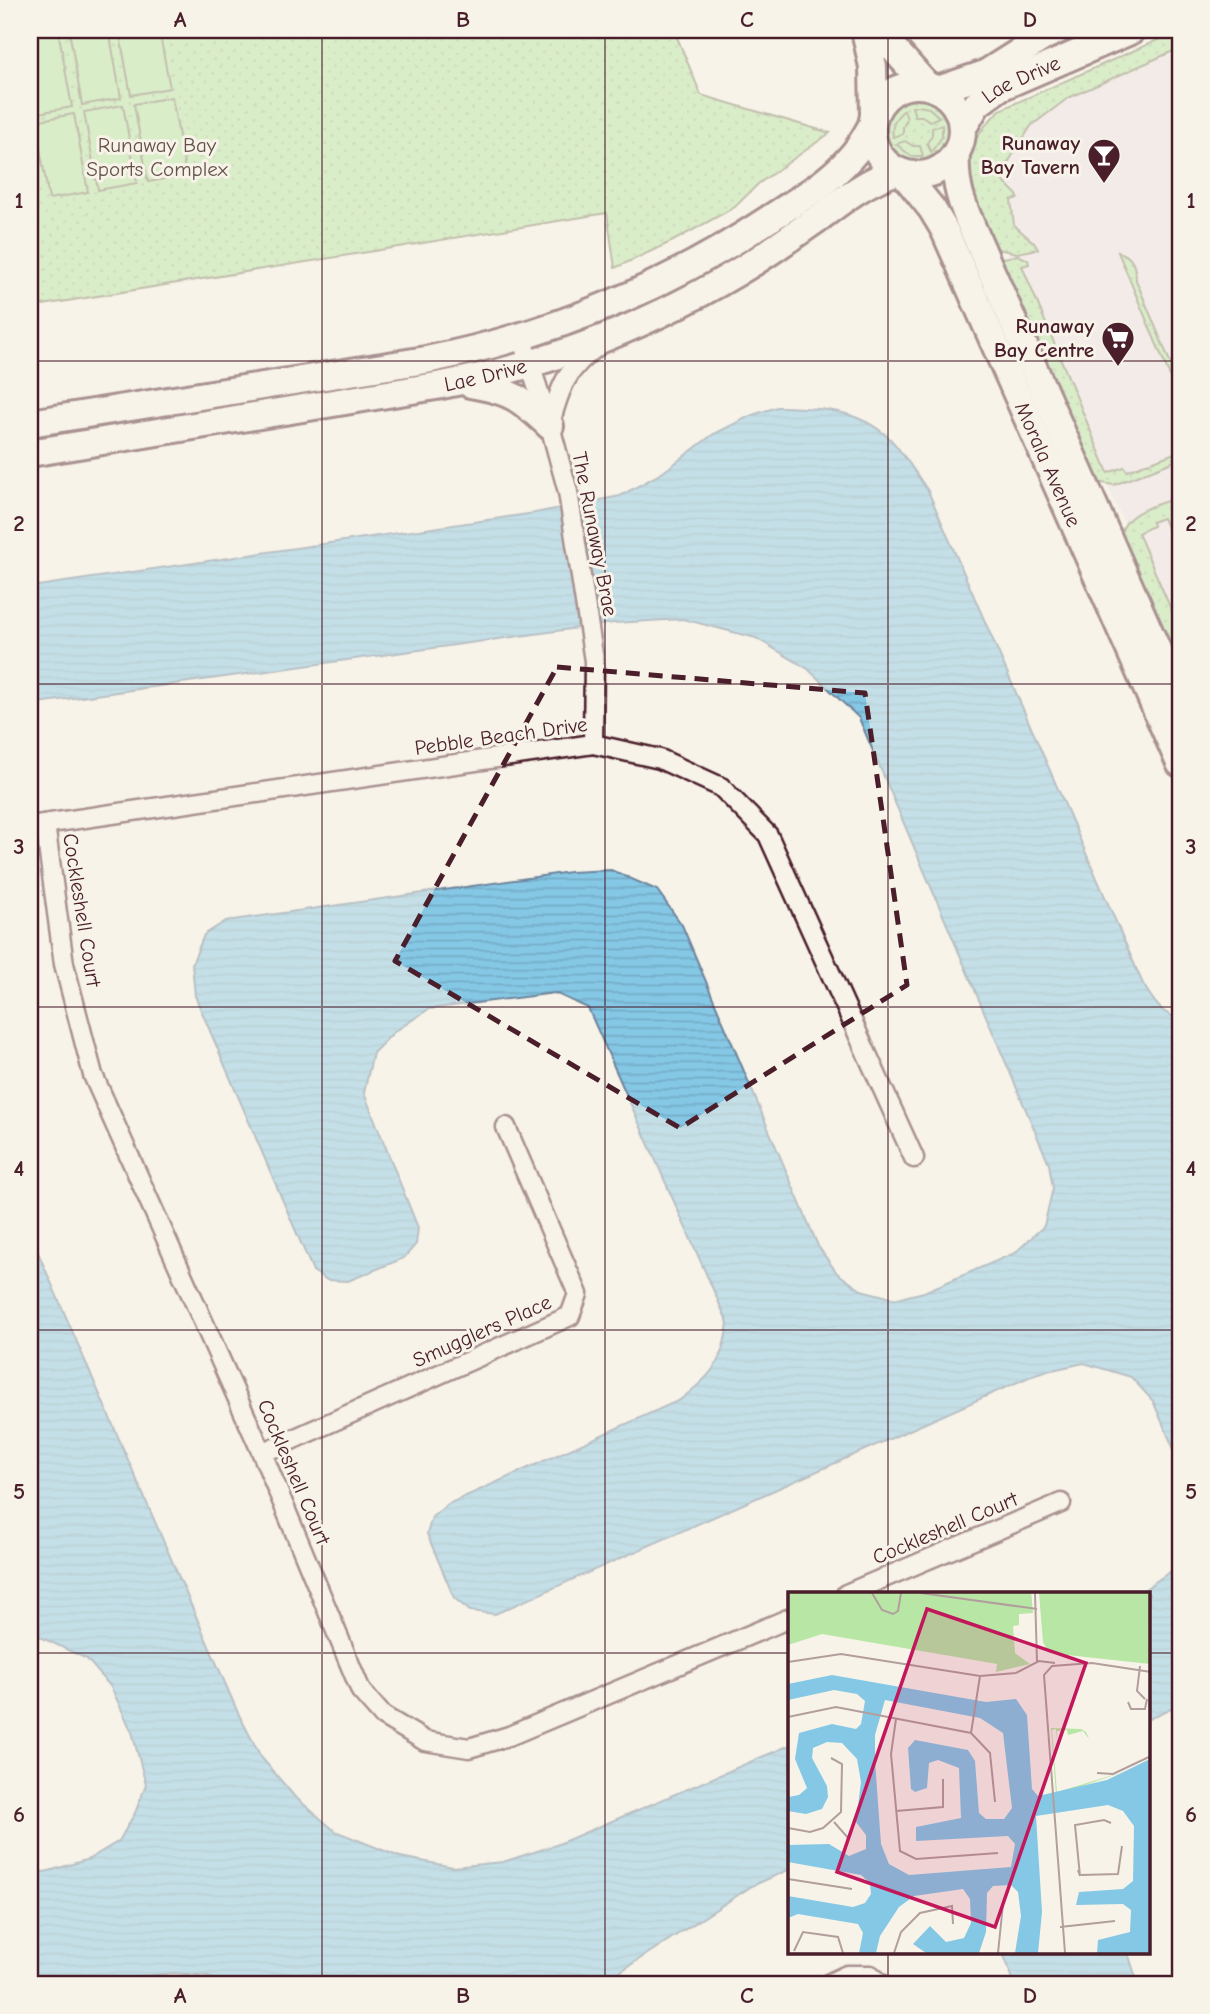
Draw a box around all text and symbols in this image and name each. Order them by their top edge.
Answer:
text: A [174,6,187,33]
text: B [456,6,470,33]
text: C [740,6,754,33]
text: D [1023,6,1037,33]
street label: Lae Drive [977,51,1064,108]
place label: Runaway Bay Tavern [981,131,1080,179]
park label: Runaway Bay Sports Complex [86,133,228,181]
bar icon: Runaway Bay Tavern [1085,136,1123,185]
text: 1 [14,187,24,214]
text: 1 [1186,187,1196,214]
place label: Runaway Bay Centre [994,314,1094,362]
supermarket icon: Runaway Bay Centre [1099,319,1137,368]
street label: Lae Drive [442,354,529,396]
street label: Morala Avenue [1010,398,1086,531]
street label: The Runaway Brae [567,450,623,618]
text: 2 [13,510,25,537]
text: 2 [1185,510,1197,537]
street label: Pebble Beach Drive [413,712,589,760]
street label: Cockleshell Court [58,831,106,990]
text: 3 [13,833,25,860]
text: 3 [1185,833,1197,860]
text: 4 [14,1155,25,1182]
text: 4 [1186,1155,1197,1182]
street label: Smugglers Place [409,1290,555,1372]
street label: Cockleshell Court [253,1396,336,1549]
text: 5 [13,1478,25,1505]
text: 5 [1185,1478,1197,1505]
street label: Cockleshell Court [869,1486,1022,1569]
inset map [788,1592,1150,1954]
text: 6 [13,1801,25,1828]
text: 6 [1185,1801,1197,1828]
text: A [174,1982,187,2009]
text: B [456,1982,470,2009]
text: C [740,1982,754,2009]
text: D [1023,1982,1037,2009]

